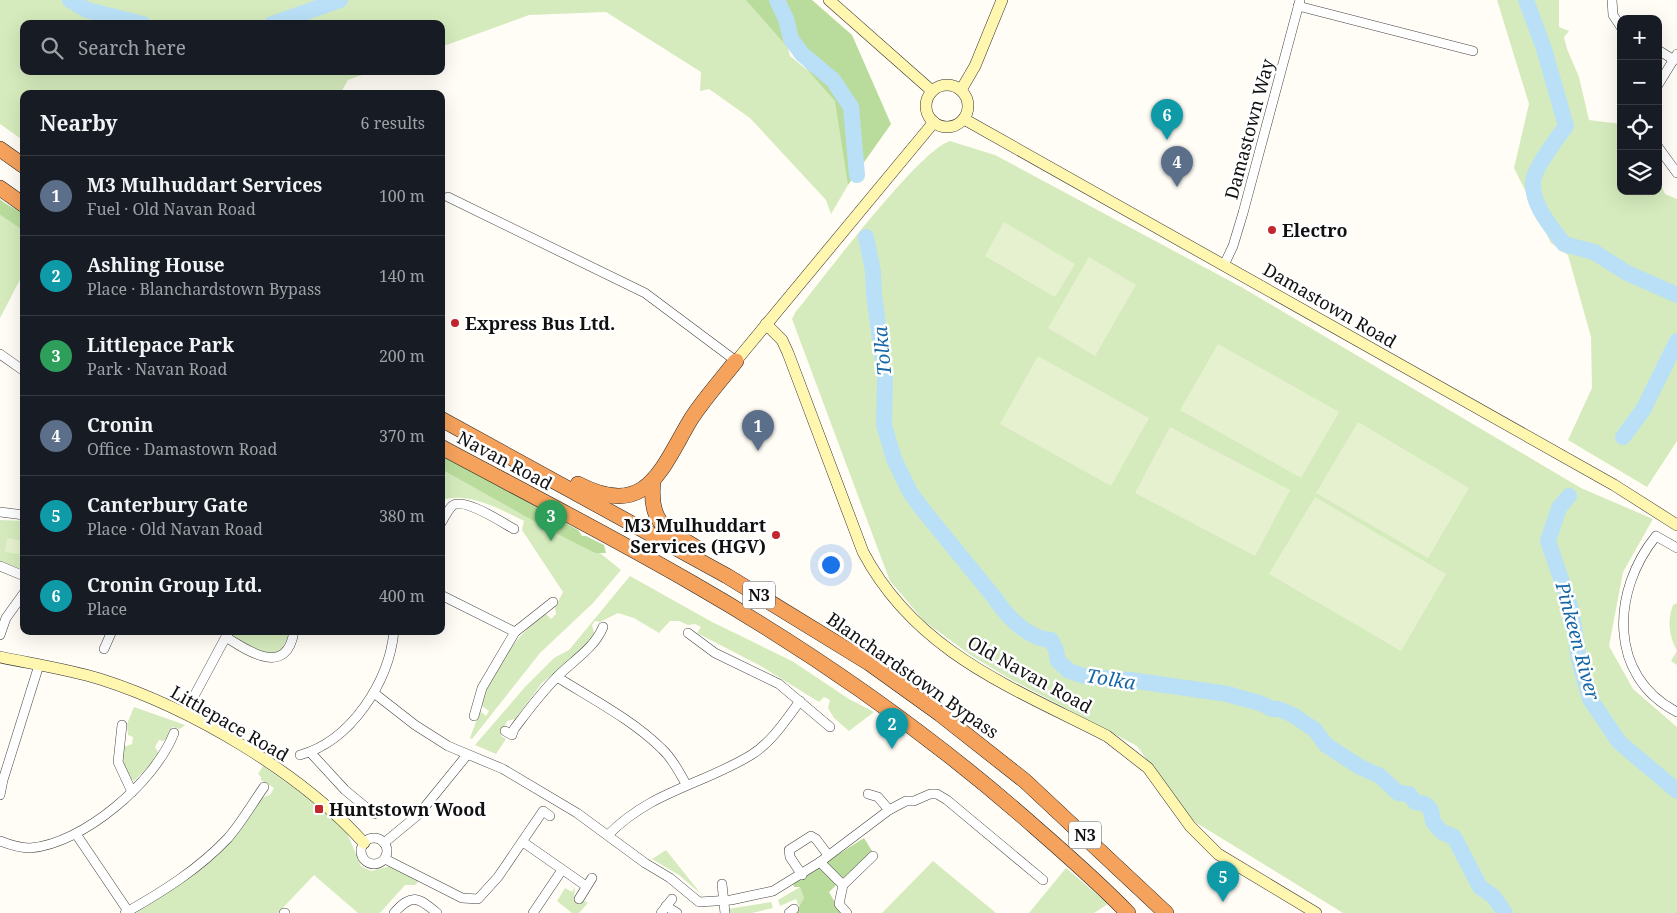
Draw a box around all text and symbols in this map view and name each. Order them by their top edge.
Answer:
map controls [1617,15,1662,195]
button: + [1617,15,1662,60]
search box [20,20,445,75]
icon: search [38,34,66,62]
text: Search here [78,35,186,61]
street label: Damastown Way [1219,55,1280,202]
button: − [1617,60,1662,105]
pin: 6 [1151,99,1183,140]
button: locate [1617,105,1662,150]
text: Nearby [40,109,118,137]
text: 6 results [361,112,425,134]
pin: 4 [1161,146,1193,187]
button: layers [1617,150,1662,195]
text: M3 Mulhuddart Services [87,172,322,198]
text: 1 [51,185,61,207]
text: 100 m [379,185,425,207]
text: Fuel · Old Navan Road [87,198,256,220]
place label: Electro [1282,218,1348,242]
marker: Electro [1266,224,1278,236]
text: Ashling House [87,252,225,278]
street label: Damastown Road [1259,257,1401,353]
text: 2 [51,265,61,287]
text: 140 m [379,265,425,287]
text: Place · Blanchardstown Bypass [87,278,321,300]
place label: Express Bus Ltd. [465,311,615,335]
marker: Express Bus Ltd. [449,317,461,329]
water label: Tolka [867,325,897,377]
text: Littlepace Park [87,332,234,358]
text: 3 [51,345,61,367]
text: 200 m [379,345,425,367]
text: Park · Navan Road [87,358,227,380]
pin: 1 [742,410,774,451]
text: Cronin [87,412,153,438]
text: 4 [51,425,61,447]
text: 370 m [379,425,425,447]
street label: Navan Road [453,425,557,495]
text: Office · Damastown Road [87,438,277,460]
text: Canterbury Gate [87,492,248,518]
pin: 3 [535,500,567,541]
text: 5 [51,505,61,527]
text: 380 m [379,505,425,527]
place label: M3 Mulhuddart Services (HGV) [624,513,766,558]
text: Place · Old Navan Road [87,518,263,540]
marker: M3 Mulhuddart Services (HGV) [770,529,782,541]
your location [818,552,844,578]
text: Cronin Group Ltd. [87,572,262,598]
water label: Pinkeen River [1549,578,1606,703]
road number: N3 [743,582,775,608]
text: 6 [51,585,61,607]
text: 400 m [379,585,425,607]
text: Place [87,598,127,620]
street label: Blanchardstown Bypass [822,606,1004,744]
street label: Old Navan Road [963,630,1097,718]
water label: Tolka [1084,662,1138,696]
street label: Littlepace Road [167,679,293,767]
pin: 2 [876,708,908,749]
place label: Huntstown Wood [329,797,486,821]
marker: Huntstown Wood [313,803,325,815]
road number: N3 [1069,822,1101,848]
pin: 5 [1207,861,1239,902]

